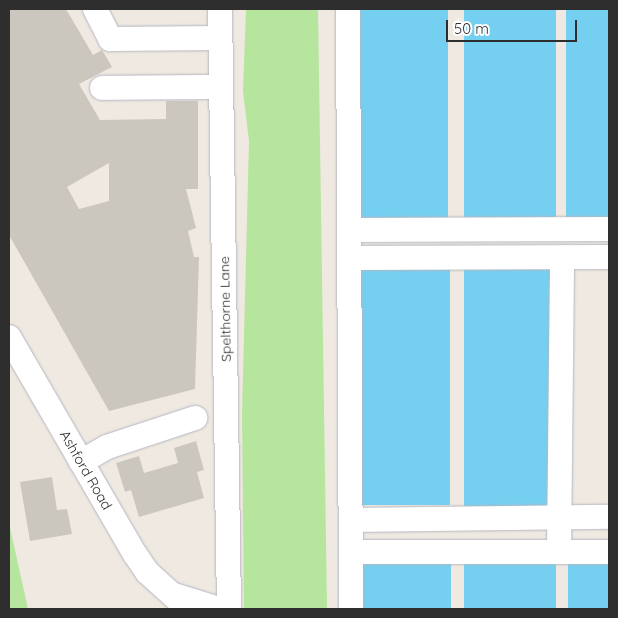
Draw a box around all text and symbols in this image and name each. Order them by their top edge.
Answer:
scale bar [448,10,579,42]
text: 50 m [454,19,489,38]
street label: Spelthorne Lane [216,256,234,362]
street label: Ashford Road [57,427,115,513]

